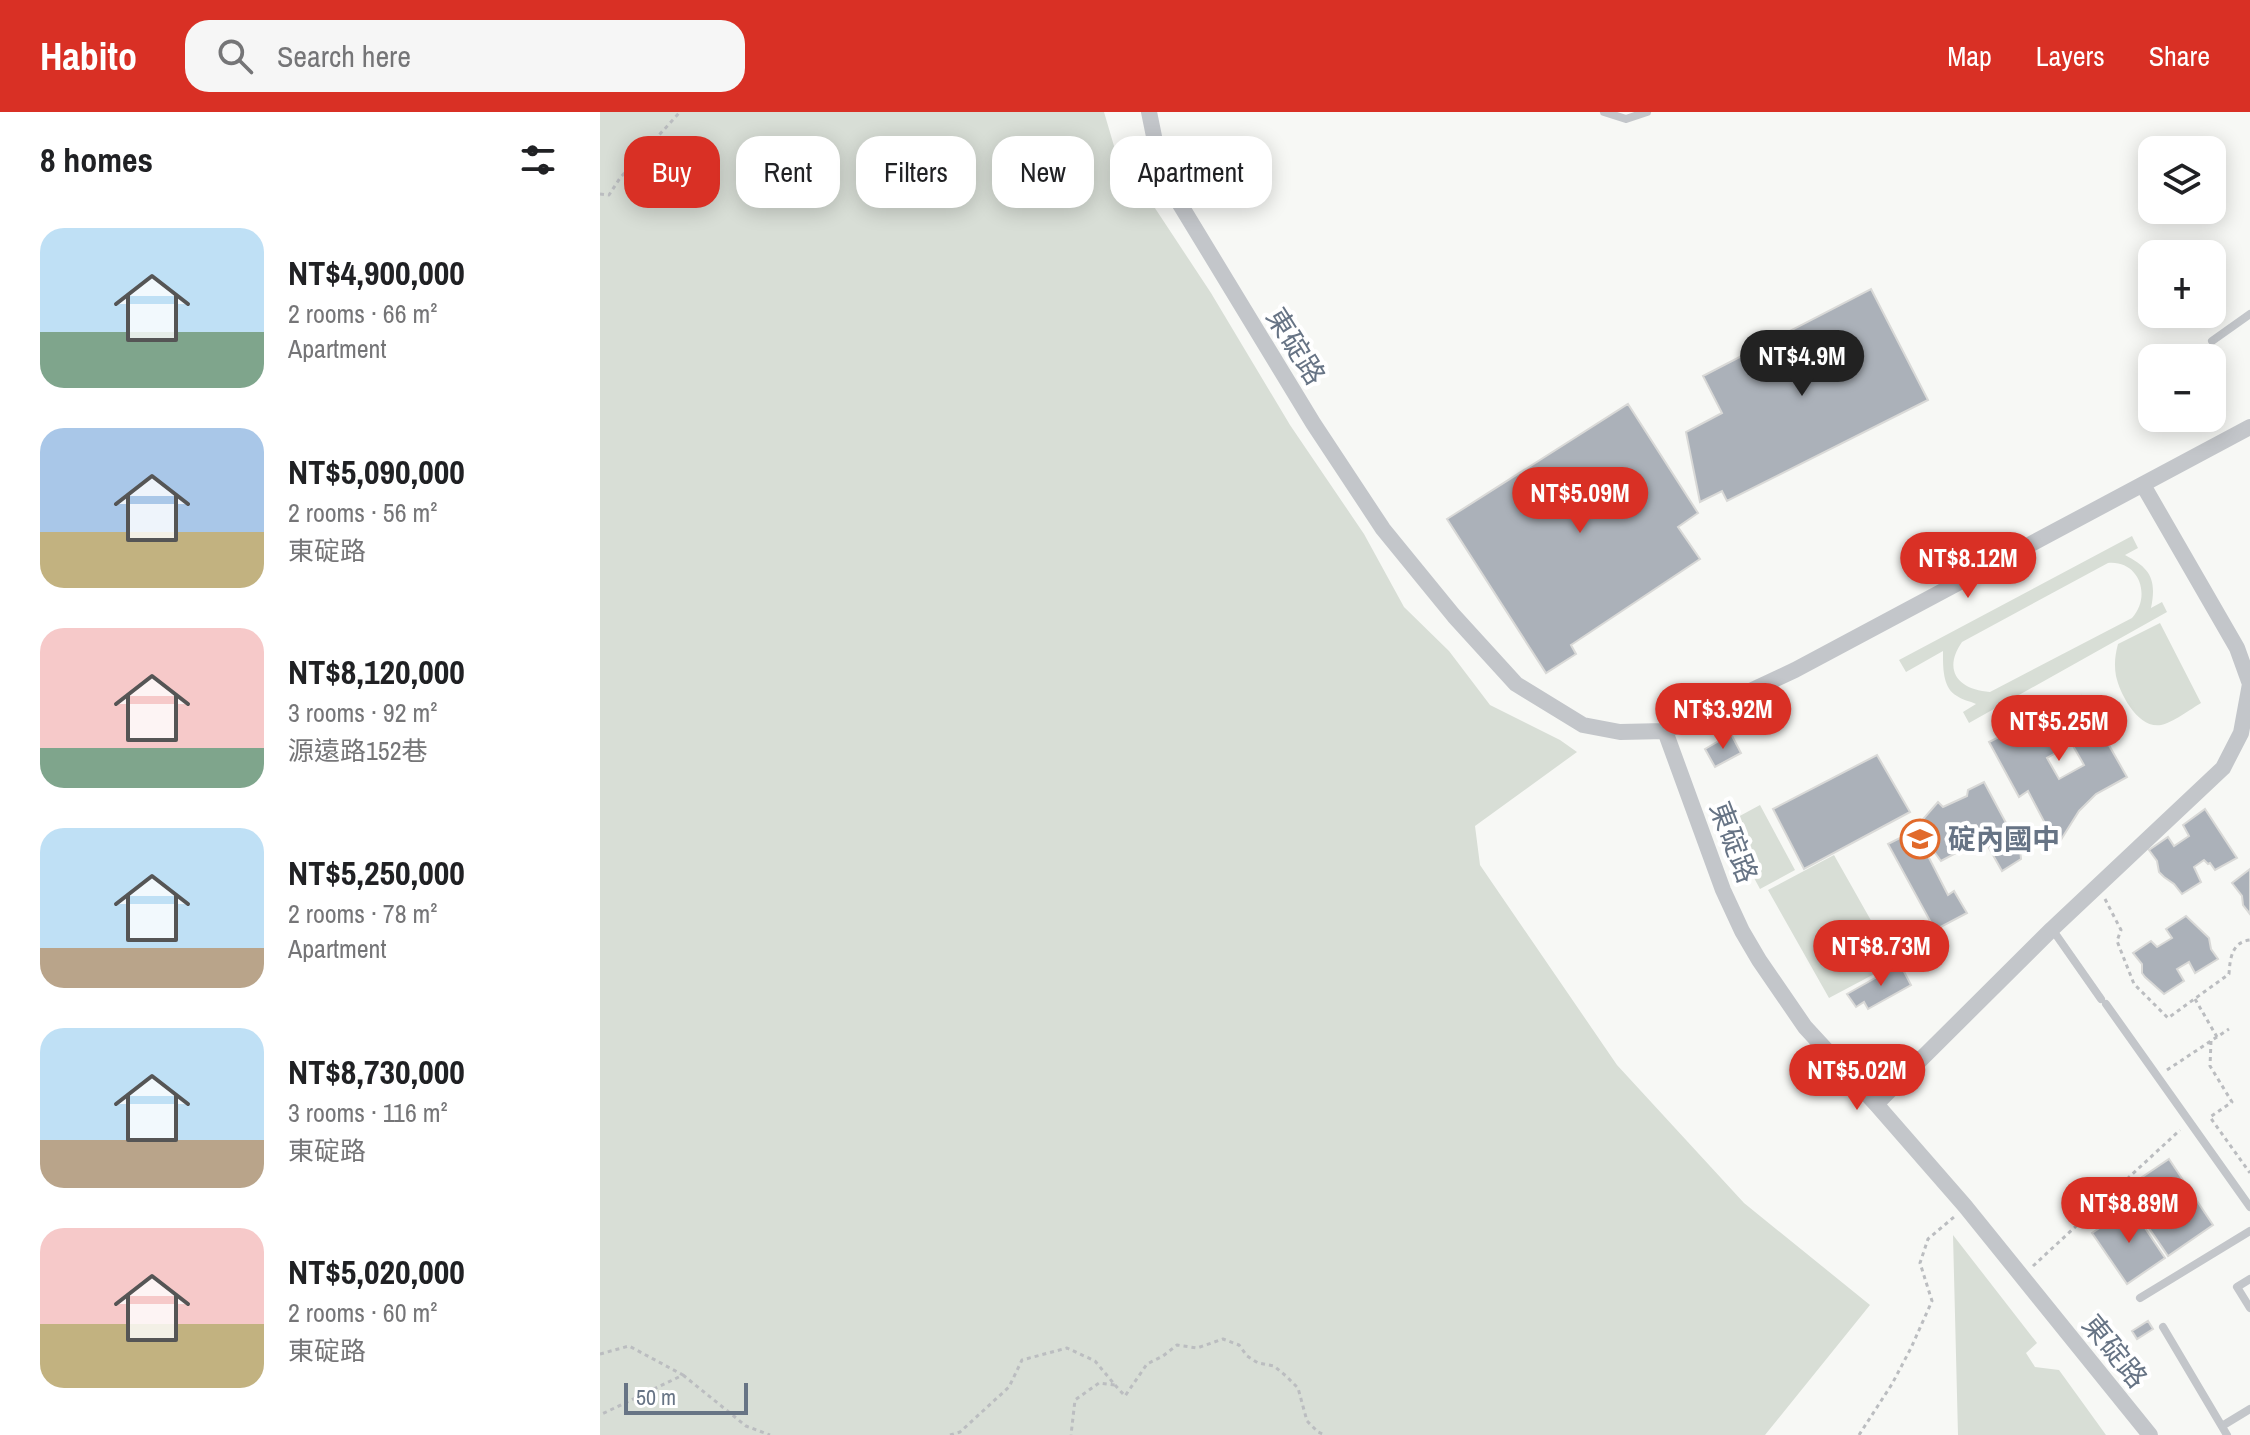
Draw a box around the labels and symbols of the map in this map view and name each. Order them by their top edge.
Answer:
street label: 東碇路 [1258,300,1334,392]
pin: NT$4.9M [1728,330,1876,398]
pin: NT$5.09M [1497,467,1663,535]
pin: NT$8.12M [1885,532,2051,600]
pin: NT$3.92M [1640,683,1806,751]
pin: NT$5.25M [1976,695,2142,763]
street label: 東碇路 [1701,796,1767,888]
school or university icon: 碇內國中 [1899,818,1941,860]
place label: 碇內國中 [1948,820,2060,858]
pin: NT$8.73M [1798,920,1964,988]
pin: NT$5.02M [1774,1044,1940,1112]
pin: NT$8.89M [2046,1177,2212,1245]
street label: 東碇路 [2074,1306,2156,1396]
scale bar [624,1379,748,1415]

